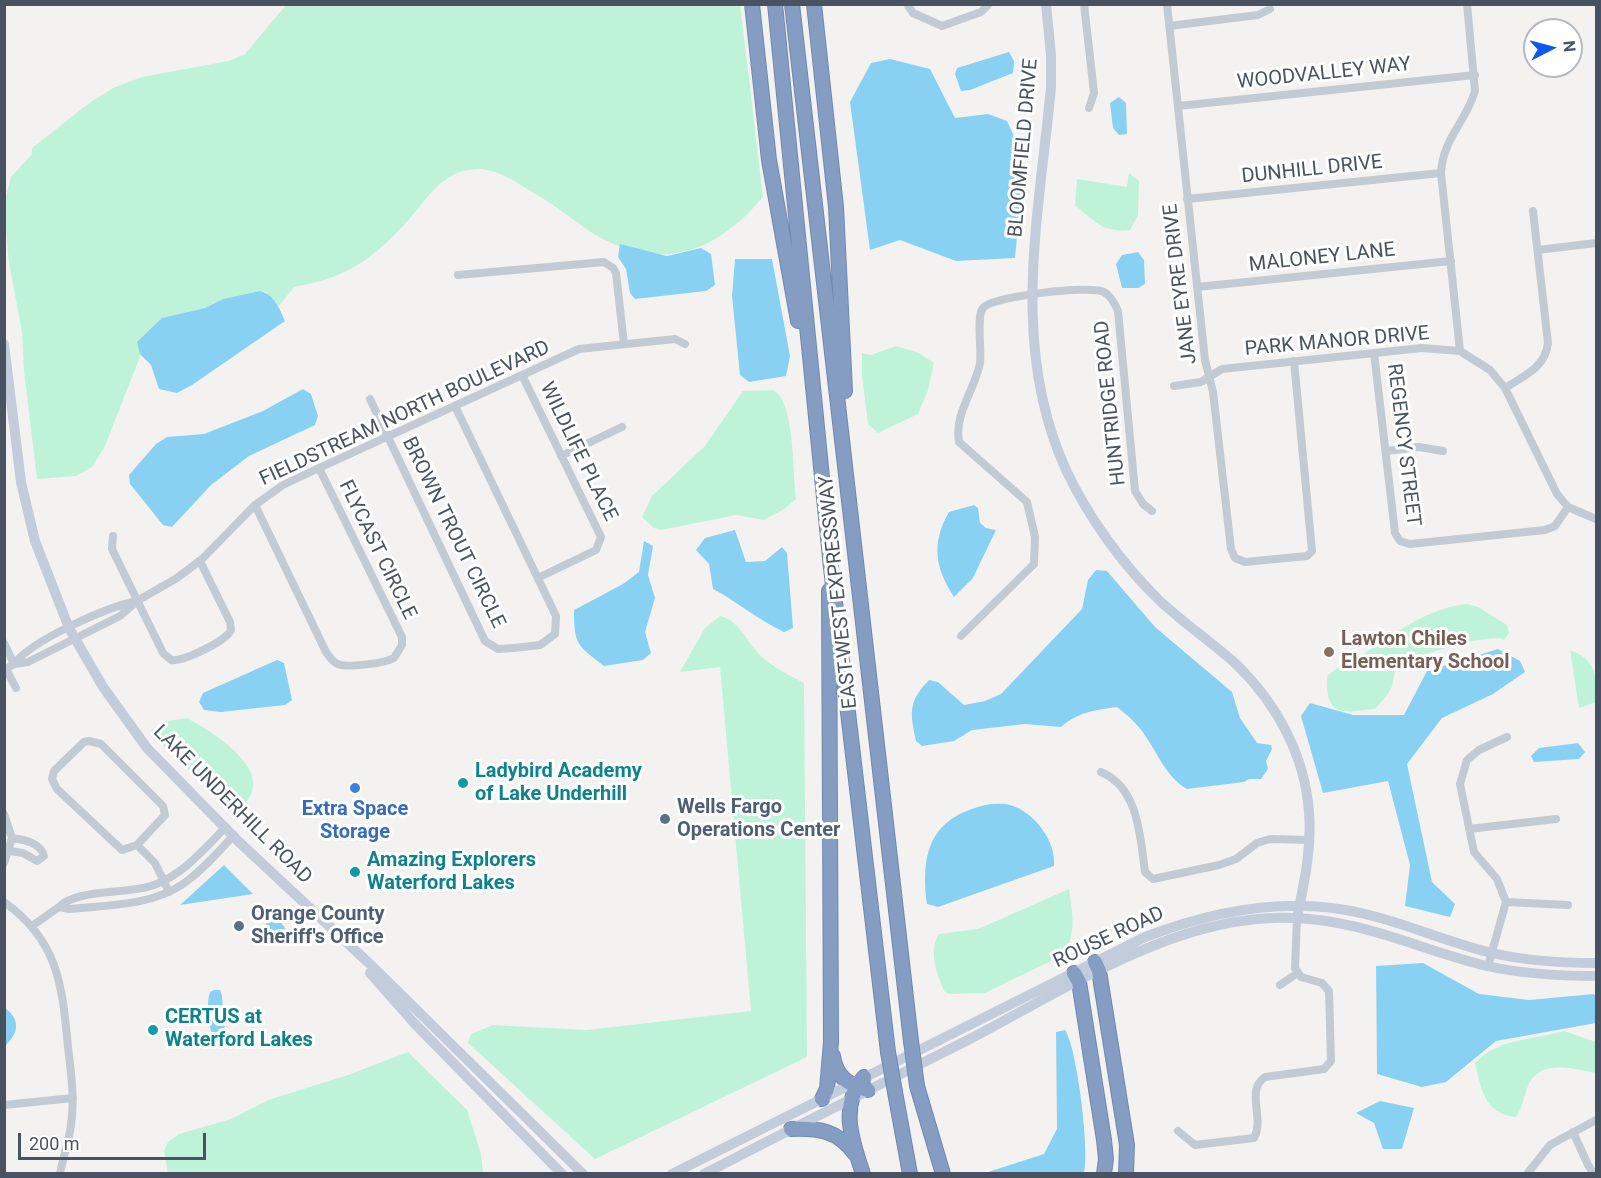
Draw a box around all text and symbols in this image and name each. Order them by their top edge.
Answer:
north arrow [1523,18,1583,78]
text: N [1559,40,1579,53]
street label: WOODVALLEY WAY [1236,53,1412,95]
street label: BLOOMFIELD DRIVE [1004,58,1044,238]
street label: DUNHILL DRIVE [1240,151,1384,189]
street label: JANE EYRE DRIVE [1159,202,1203,366]
street label: MALONEY LANE [1248,238,1396,278]
street label: HUNTRIDGE ROAD [1090,319,1132,487]
street label: PARK MANOR DRIVE [1244,322,1430,362]
street label: FIELDSTREAM NORTH BOULEVARD [256,336,554,492]
street label: REGENCY STREET [1381,362,1425,528]
street label: WILDLIFE PLACE [534,379,622,525]
street label: BROWN TROUT CIRCLE [396,434,510,632]
street label: EAST-WEST EXPRESSWAY [815,474,863,710]
street label: FLYCAST CIRCLE [333,476,421,624]
place label: Lawton Chiles Elementary School [1341,628,1509,675]
marker: Lawton Chiles Elementary School [1322,645,1336,659]
street label: LAKE UNDERHILL ROAD [147,720,317,890]
place label: Ladybird Academy of Lake Underhill [475,760,642,807]
marker: Ladybird Academy of Lake Underhill [456,776,470,790]
marker: Extra Space Storage [348,781,362,795]
place label: Wells Fargo Operations Center [677,796,840,843]
place label: Extra Space Storage [302,798,408,845]
marker: Wells Fargo Operations Center [658,812,672,826]
place label: Amazing Explorers Waterford Lakes [367,849,536,896]
marker: Amazing Explorers Waterford Lakes [348,865,362,879]
street label: ROUSE ROAD [1050,902,1168,974]
place label: Orange County Sheriff's Office [251,903,385,950]
marker: Orange County Sheriff's Office [232,919,246,933]
place label: CERTUS at Waterford Lakes [165,1006,313,1053]
marker: CERTUS at Waterford Lakes [146,1023,160,1037]
scale bar [21,1121,208,1159]
text: 200 m [29,1133,80,1154]

